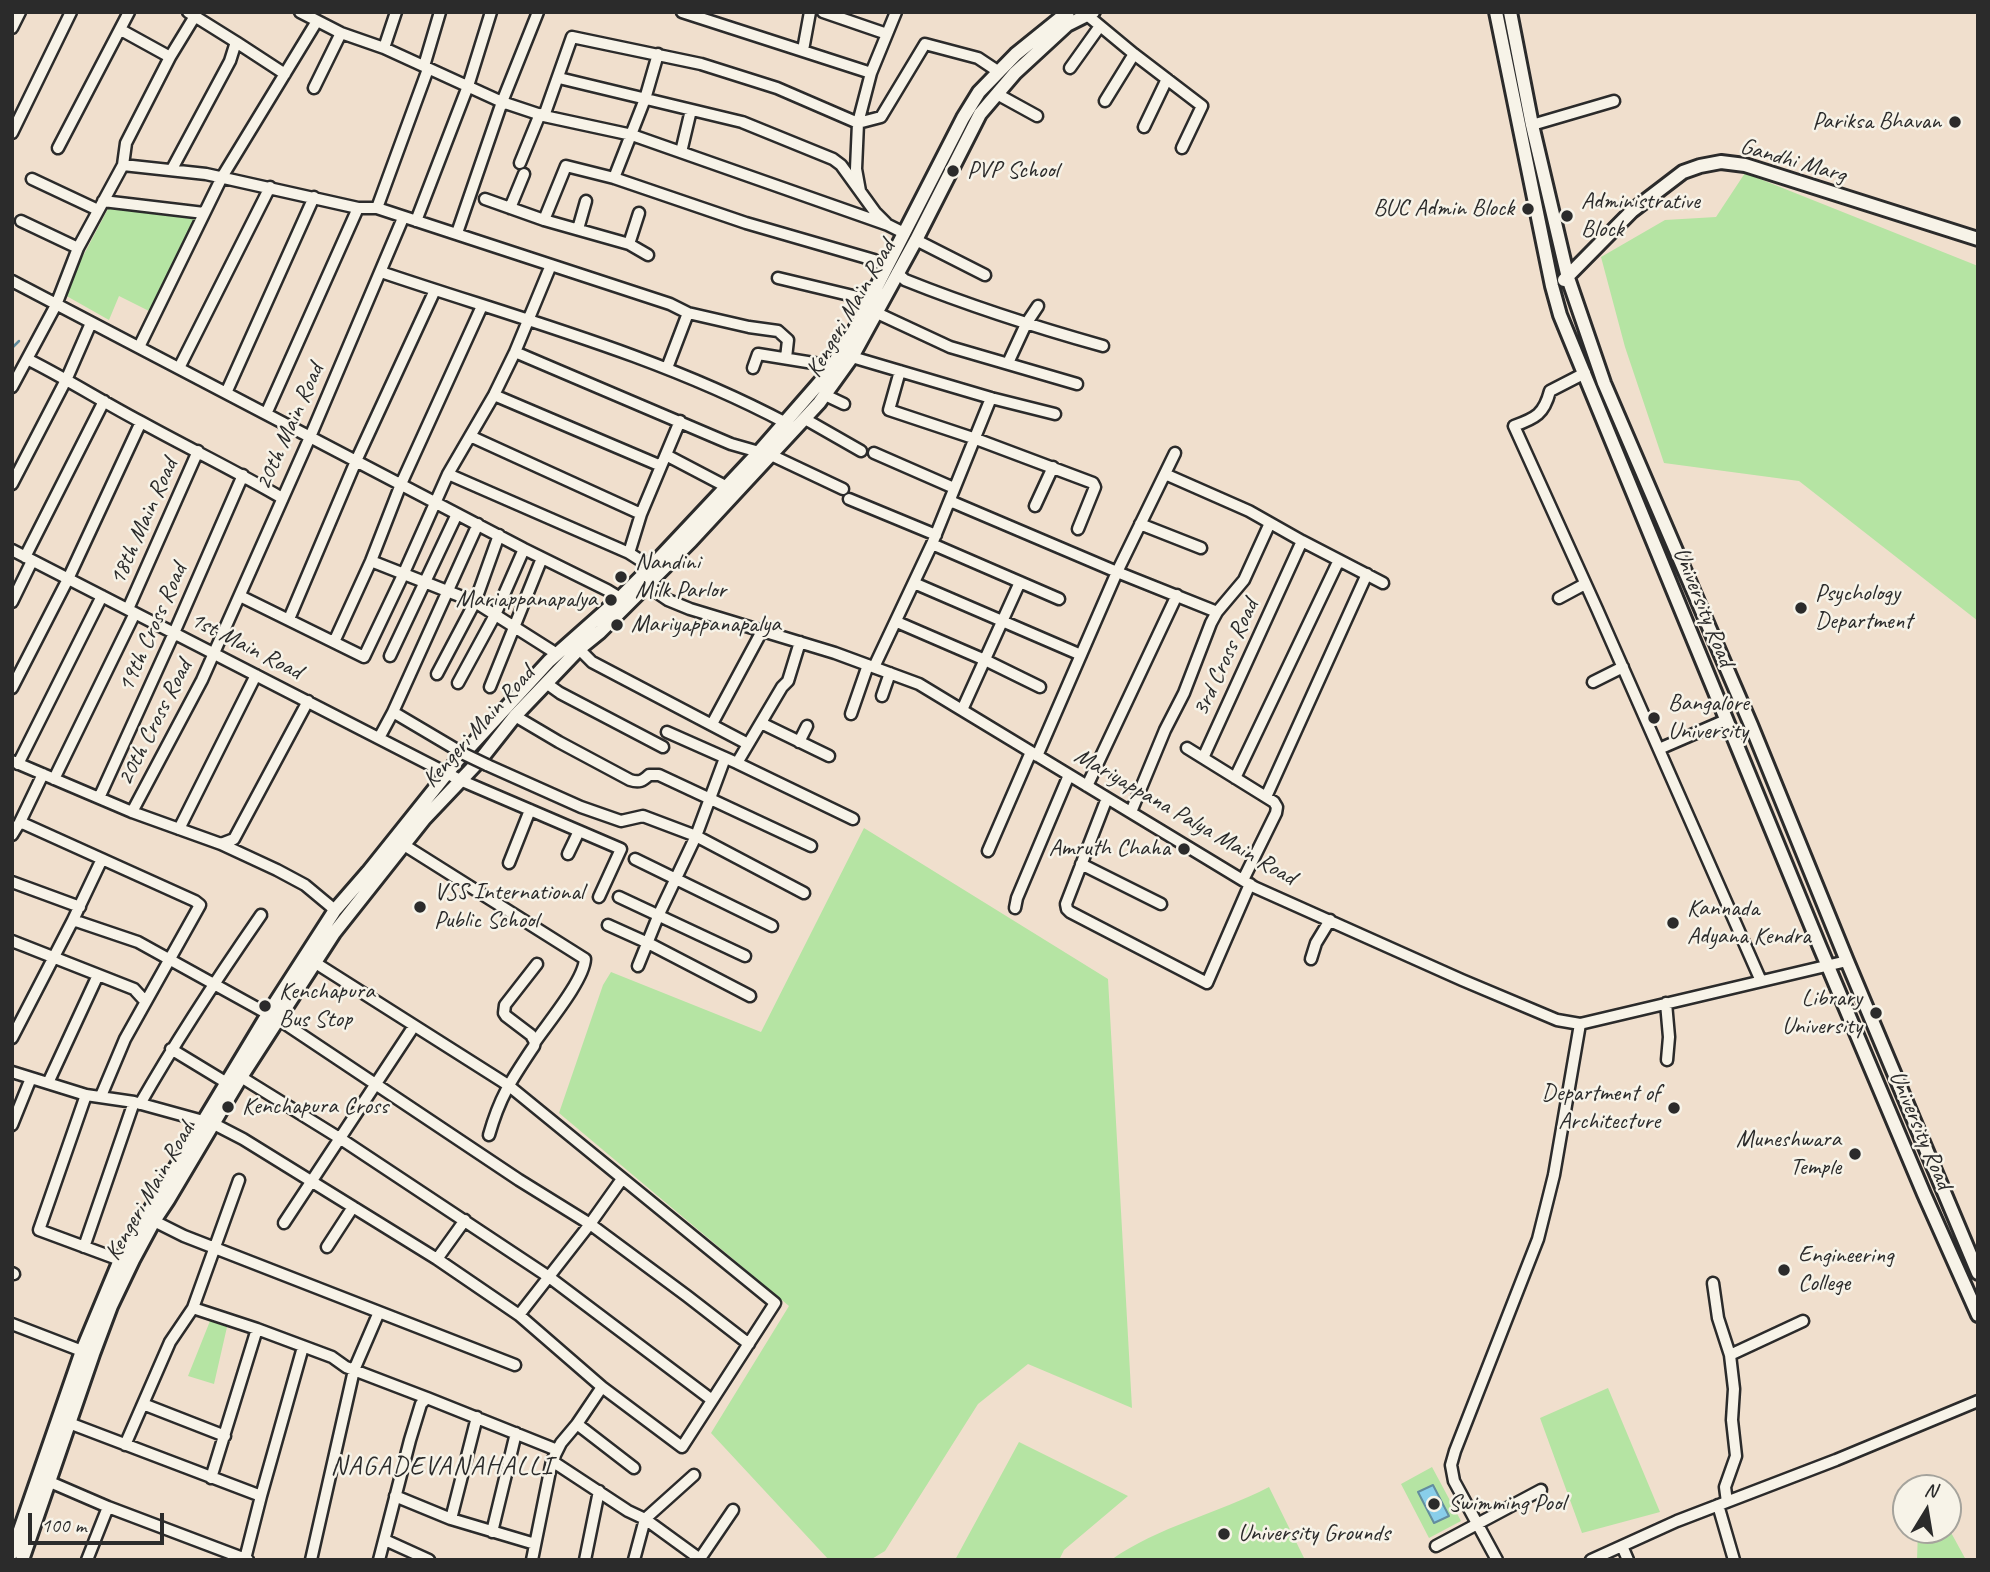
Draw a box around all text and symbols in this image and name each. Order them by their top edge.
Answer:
place label: Pariksa Bhavan [1812,108,1941,136]
marker: Pariksa Bhavan [1947,114,1963,130]
street label: Gandhi Marg [1737,132,1849,190]
place label: PVP School [967,157,1059,185]
marker: PVP School [945,163,961,179]
place label: Administrative Block [1581,188,1700,244]
place label: BUC Admin Block [1373,195,1514,223]
marker: BUC Admin Block [1520,201,1536,217]
marker: Administrative Block [1559,208,1575,224]
street label: Kengeri Main Road [800,235,902,383]
street label: 20th Main Road [249,359,331,495]
street label: 18th Main Road [103,454,185,590]
street label: University Road [1666,543,1740,671]
place label: Nandini Milk Parlor [635,549,726,605]
street label: 19th Cross Road [112,560,194,696]
marker: Nandini Milk Parlor [613,569,629,585]
place label: Psychology Department [1815,580,1912,636]
place label: Mariappanapalya [456,586,597,614]
marker: Mariappanapalya [603,592,619,608]
street label: 3rd Cross Road [1186,595,1266,721]
marker: Psychology Department [1793,600,1809,616]
street label: 1st Main Road [185,606,307,686]
place label: Mariyappanapalya [631,611,781,639]
marker: Mariyappanapalya [609,617,625,633]
street label: 20th Cross Road [111,655,199,791]
street label: Kengeri Main Road [417,660,541,794]
place label: Bangalore University [1668,690,1749,746]
marker: Bangalore University [1646,710,1662,726]
street label: Mariyappana Palya Main Road [1069,742,1301,892]
place label: Amruth Chaha [1049,835,1170,863]
marker: Amruth Chaha [1176,841,1192,857]
place label: VSS International Public School [434,879,584,935]
place label: Kannada Adyana Kendra [1687,895,1811,951]
marker: VSS International Public School [412,899,428,915]
marker: Kannada Adyana Kendra [1665,915,1681,931]
place label: Kenchapura Bus Stop [279,978,375,1034]
place label: Library University [1782,985,1862,1041]
marker: Kenchapura Bus Stop [257,998,273,1014]
marker: Library University [1868,1005,1884,1021]
street label: University Road [1882,1066,1958,1194]
place label: Department of Architecture [1542,1080,1660,1136]
place label: Kenchapura Cross [242,1093,388,1121]
marker: Kenchapura Cross [220,1099,236,1115]
marker: Department of Architecture [1666,1100,1682,1116]
street label: Kengeri Main Road [99,1118,201,1266]
place label: Muneshwara Temple [1736,1126,1841,1182]
marker: Muneshwara Temple [1847,1146,1863,1162]
place label: Engineering College [1798,1242,1893,1298]
marker: Engineering College [1776,1262,1792,1278]
district label: NAGADEVANAHALLI [332,1451,552,1483]
north arrow [1892,1474,1962,1544]
text: N [1923,1477,1939,1503]
place label: Swimming Pool [1448,1490,1565,1518]
marker: Swimming Pool [1426,1496,1442,1512]
scale bar [32,1498,168,1542]
text: 100 m [41,1512,86,1538]
place label: University Grounds [1238,1520,1390,1548]
marker: University Grounds [1216,1526,1232,1542]

